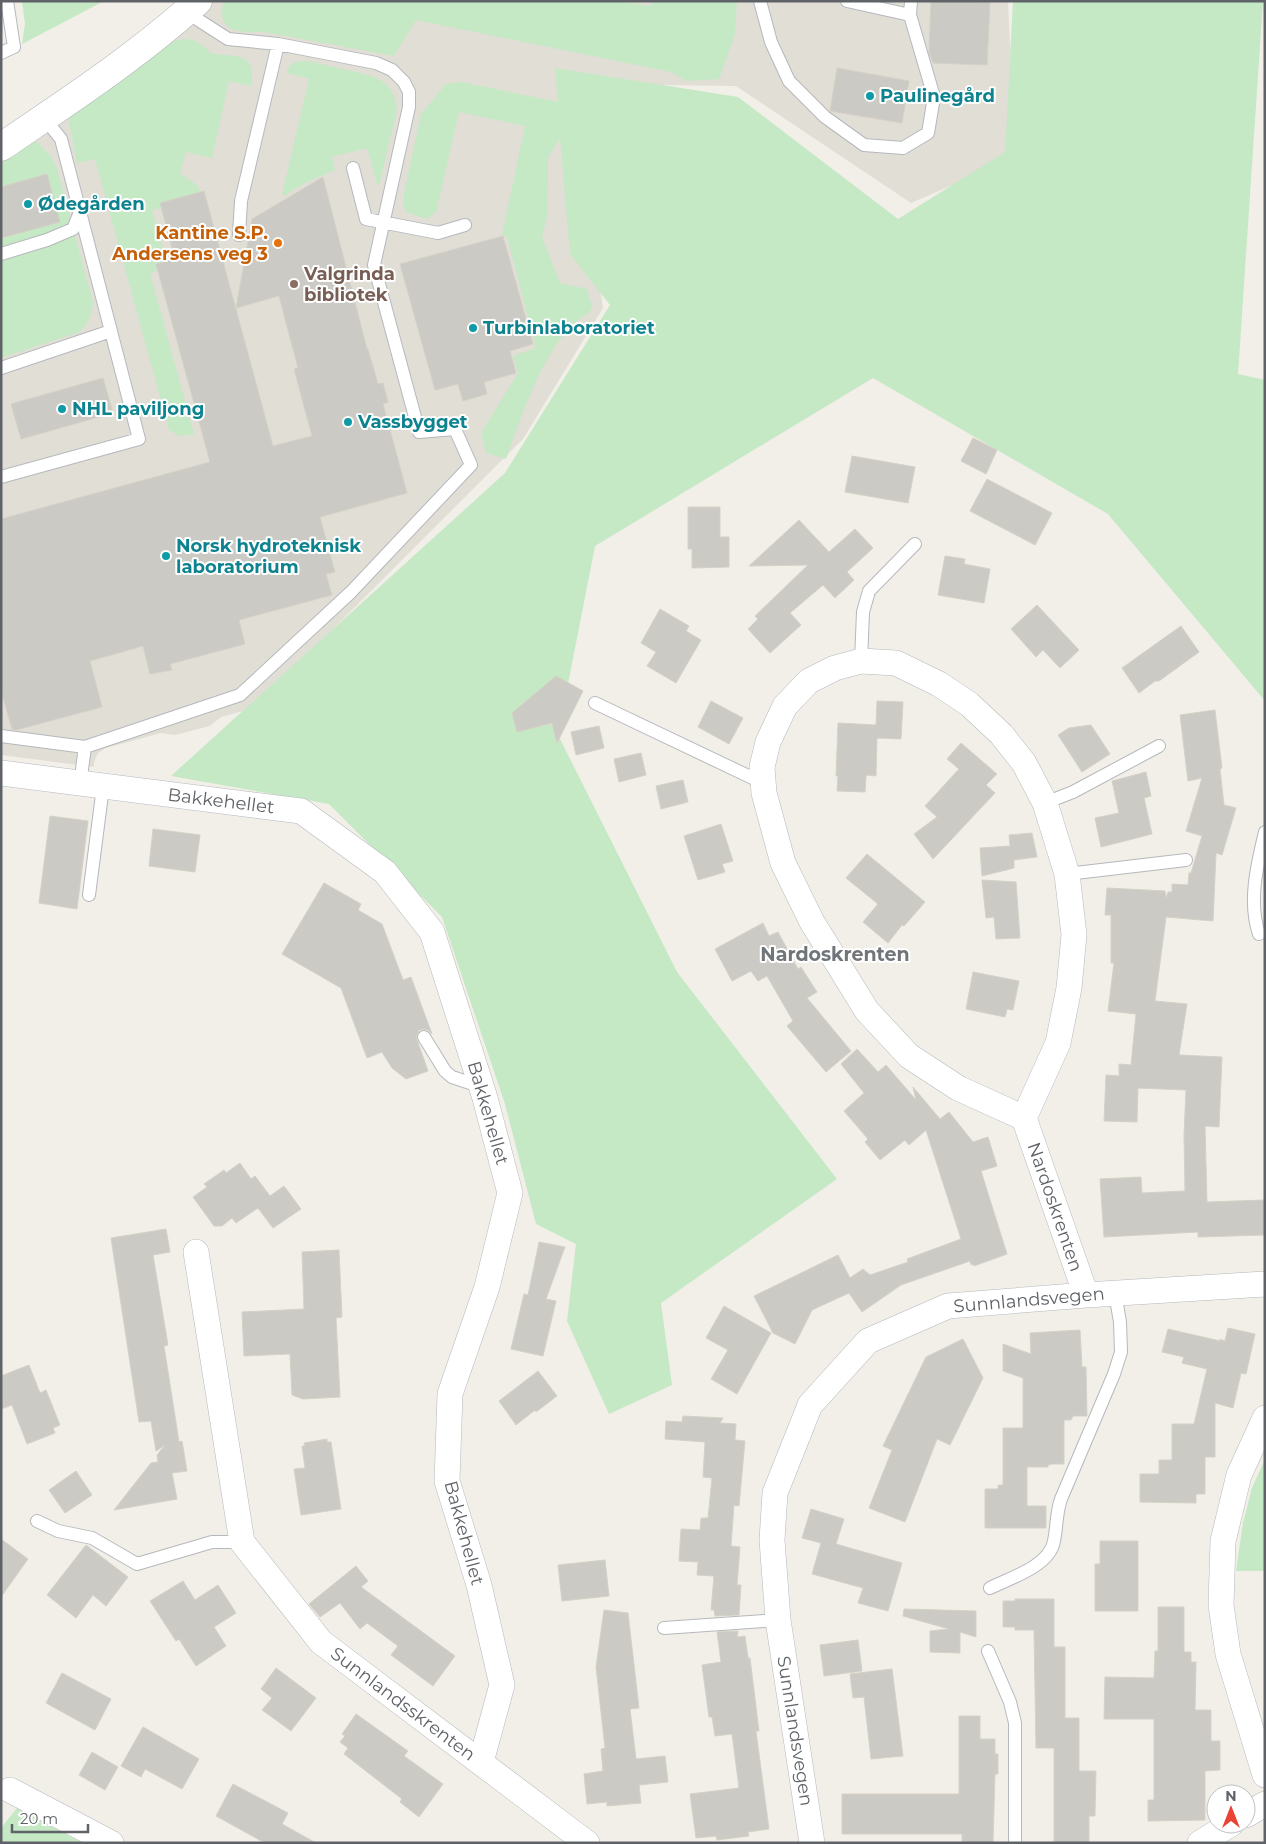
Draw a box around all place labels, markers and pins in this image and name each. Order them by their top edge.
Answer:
place label: Paulinegård [880,85,995,107]
marker: Paulinegård [864,90,876,102]
place label: Ødegården [38,193,145,215]
marker: Ødegården [22,198,34,210]
place label: Kantine S.P. Andersens veg 3 [111,222,268,265]
marker: Kantine S.P. Andersens veg 3 [272,237,284,249]
place label: Valgrinda bibliotek [303,263,395,306]
marker: Valgrinda bibliotek [288,278,300,290]
place label: Turbinlaboratoriet [483,317,655,339]
marker: Turbinlaboratoriet [467,322,479,334]
place label: NHL paviljong [72,398,204,420]
marker: NHL paviljong [56,403,68,415]
place label: Vassbygget [357,411,468,433]
marker: Vassbygget [342,416,354,428]
place label: Norsk hydroteknisk laboratorium [176,535,361,578]
marker: Norsk hydroteknisk laboratorium [160,550,172,562]

